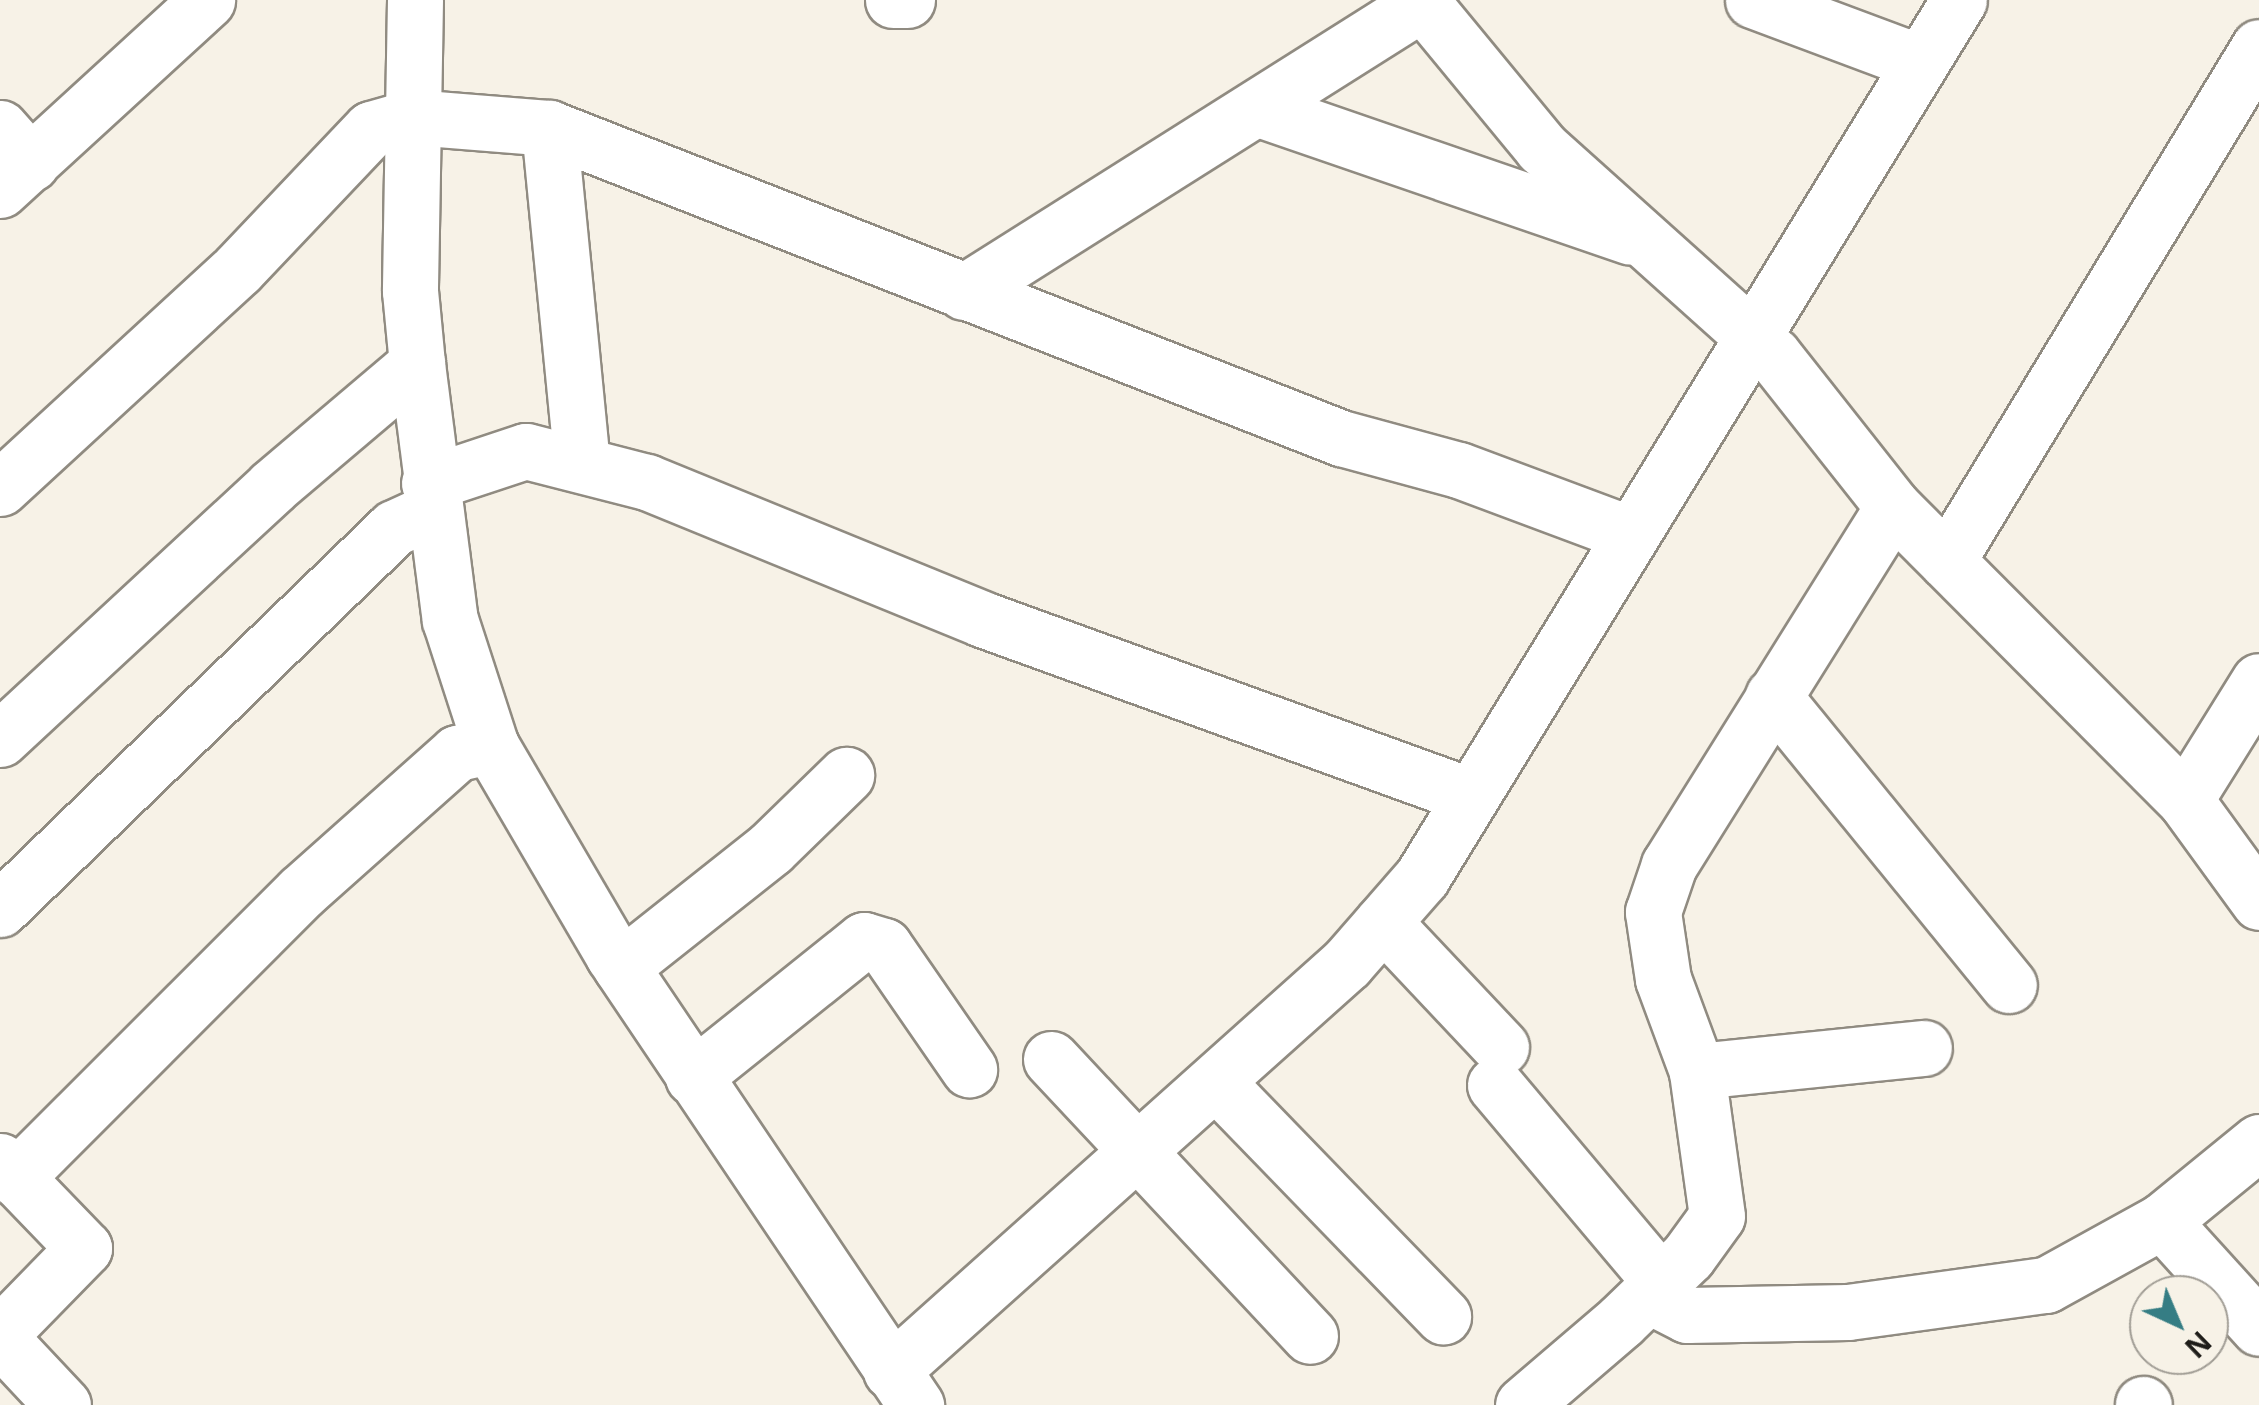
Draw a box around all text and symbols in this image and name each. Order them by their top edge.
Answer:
north arrow [2129,1275,2229,1375]
text: N [2177,1324,2220,1367]

